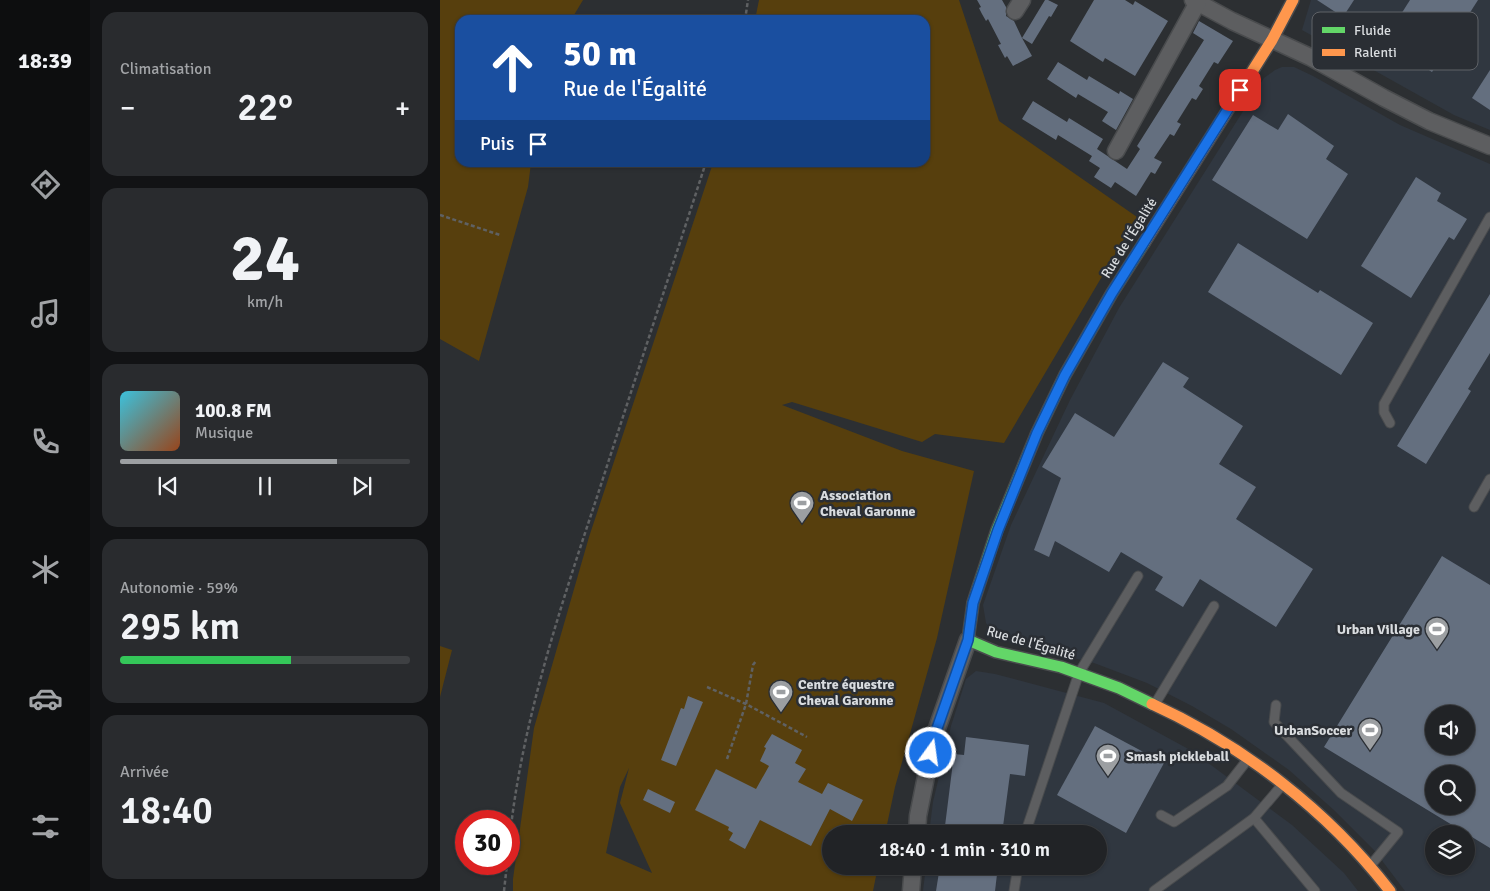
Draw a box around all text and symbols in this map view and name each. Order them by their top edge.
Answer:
legend [1312,12,1478,70]
text: Fluide [1354,22,1391,39]
text: 50 m [563,32,637,75]
icon: ahead [480,35,545,100]
text: Ralenti [1354,44,1397,61]
text: 18:39 [18,47,72,74]
text: Climatisation [120,59,211,79]
pin [1219,69,1261,111]
text: Rue de l'Égalité [563,75,707,102]
icon: arrive [1226,76,1254,104]
text: 22° [237,84,293,131]
text: − [120,91,135,125]
text: + [395,91,410,125]
icon: arrive [524,130,552,158]
text: Puis [480,132,514,156]
icon: directions [28,167,63,202]
street label: Rue de l'Égalité [1097,195,1161,281]
text: 24 [230,219,300,299]
text: km/h [247,292,283,312]
icon: music [28,296,63,331]
text: 100.8 FM [195,399,272,423]
text: Musique [195,423,253,443]
icon: phone [28,424,63,459]
icon: previous [154,472,182,500]
icon: pause [251,472,279,500]
icon: next [348,472,376,500]
place label: Association Cheval Garonne [820,487,916,520]
sports icon: Association Cheval Garonne [789,490,815,524]
icon: climate [28,552,63,587]
text: Autonomie · 59% [120,578,238,598]
text: 295 km [120,603,240,650]
sports icon: Urban Village [1424,616,1450,650]
place label: Urban Village [1337,621,1420,638]
street label: Rue de l'Égalité [985,622,1077,664]
place label: Centre équestre Cheval Garonne [798,676,895,709]
sports icon: Centre équestre Cheval Garonne [768,679,794,713]
icon: car [28,681,63,716]
map controls [1425,705,1475,875]
button: sound [1425,705,1475,755]
sports icon: UrbanSoccer [1357,717,1383,751]
place label: UrbanSoccer [1274,722,1352,739]
position arrow [904,726,956,778]
sports icon: Smash pickleball [1095,743,1121,777]
place label: Smash pickleball [1126,748,1230,765]
text: Arrivée [120,762,169,782]
button: search [1425,765,1475,815]
text: 18:40 [120,787,213,834]
icon: filters [28,809,63,844]
speed limit sign: 30 [455,810,520,875]
button: layers [1425,825,1475,875]
text: 18:40 · 1 min · 310 m [879,838,1050,862]

